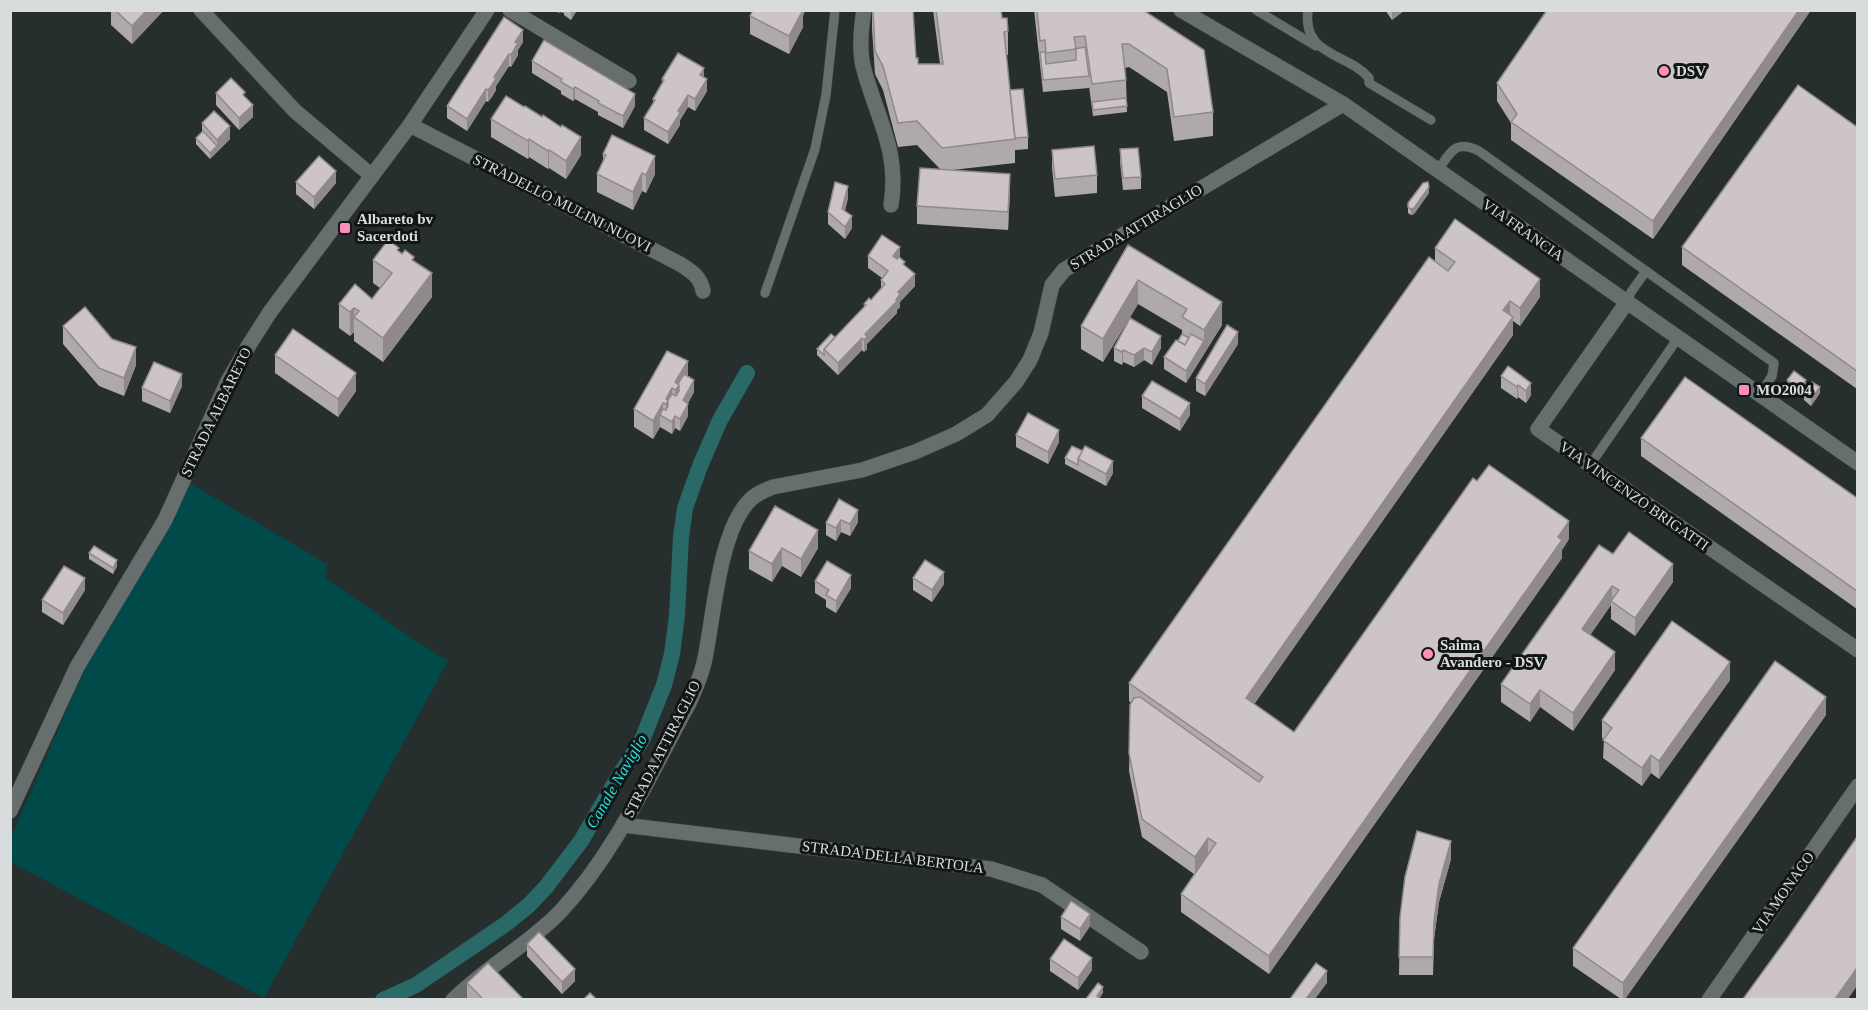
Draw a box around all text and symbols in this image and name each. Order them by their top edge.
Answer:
place label: DSV [1676,63,1706,79]
marker: DSV [1657,64,1671,78]
street label: STRADELLO MULINI NUOVI [470,151,654,255]
street label: STRADA ATTIRAGLIO [1067,181,1205,273]
street label: VIA FRANCIA [1479,196,1567,264]
place label: Albareto bv Sacerdoti [357,211,433,244]
marker: Albareto bv Sacerdoti [338,221,352,235]
street label: STRADA ALBARETO [178,345,254,479]
place label: MO2004 [1756,382,1812,398]
marker: MO2004 [1737,383,1751,397]
street label: VIA VINCENZO BRIGATTI [1556,438,1712,554]
place label: Saima Avandero - DSV [1440,637,1545,670]
marker: Saima Avandero - DSV [1421,647,1435,661]
street label: STRADA ATTIRAGLIO [621,678,704,820]
water label: Canale Naviglio [583,731,651,832]
street label: STRADA DELLA BERTOLA [801,838,985,876]
street label: VIA MONACO [1749,849,1817,937]

